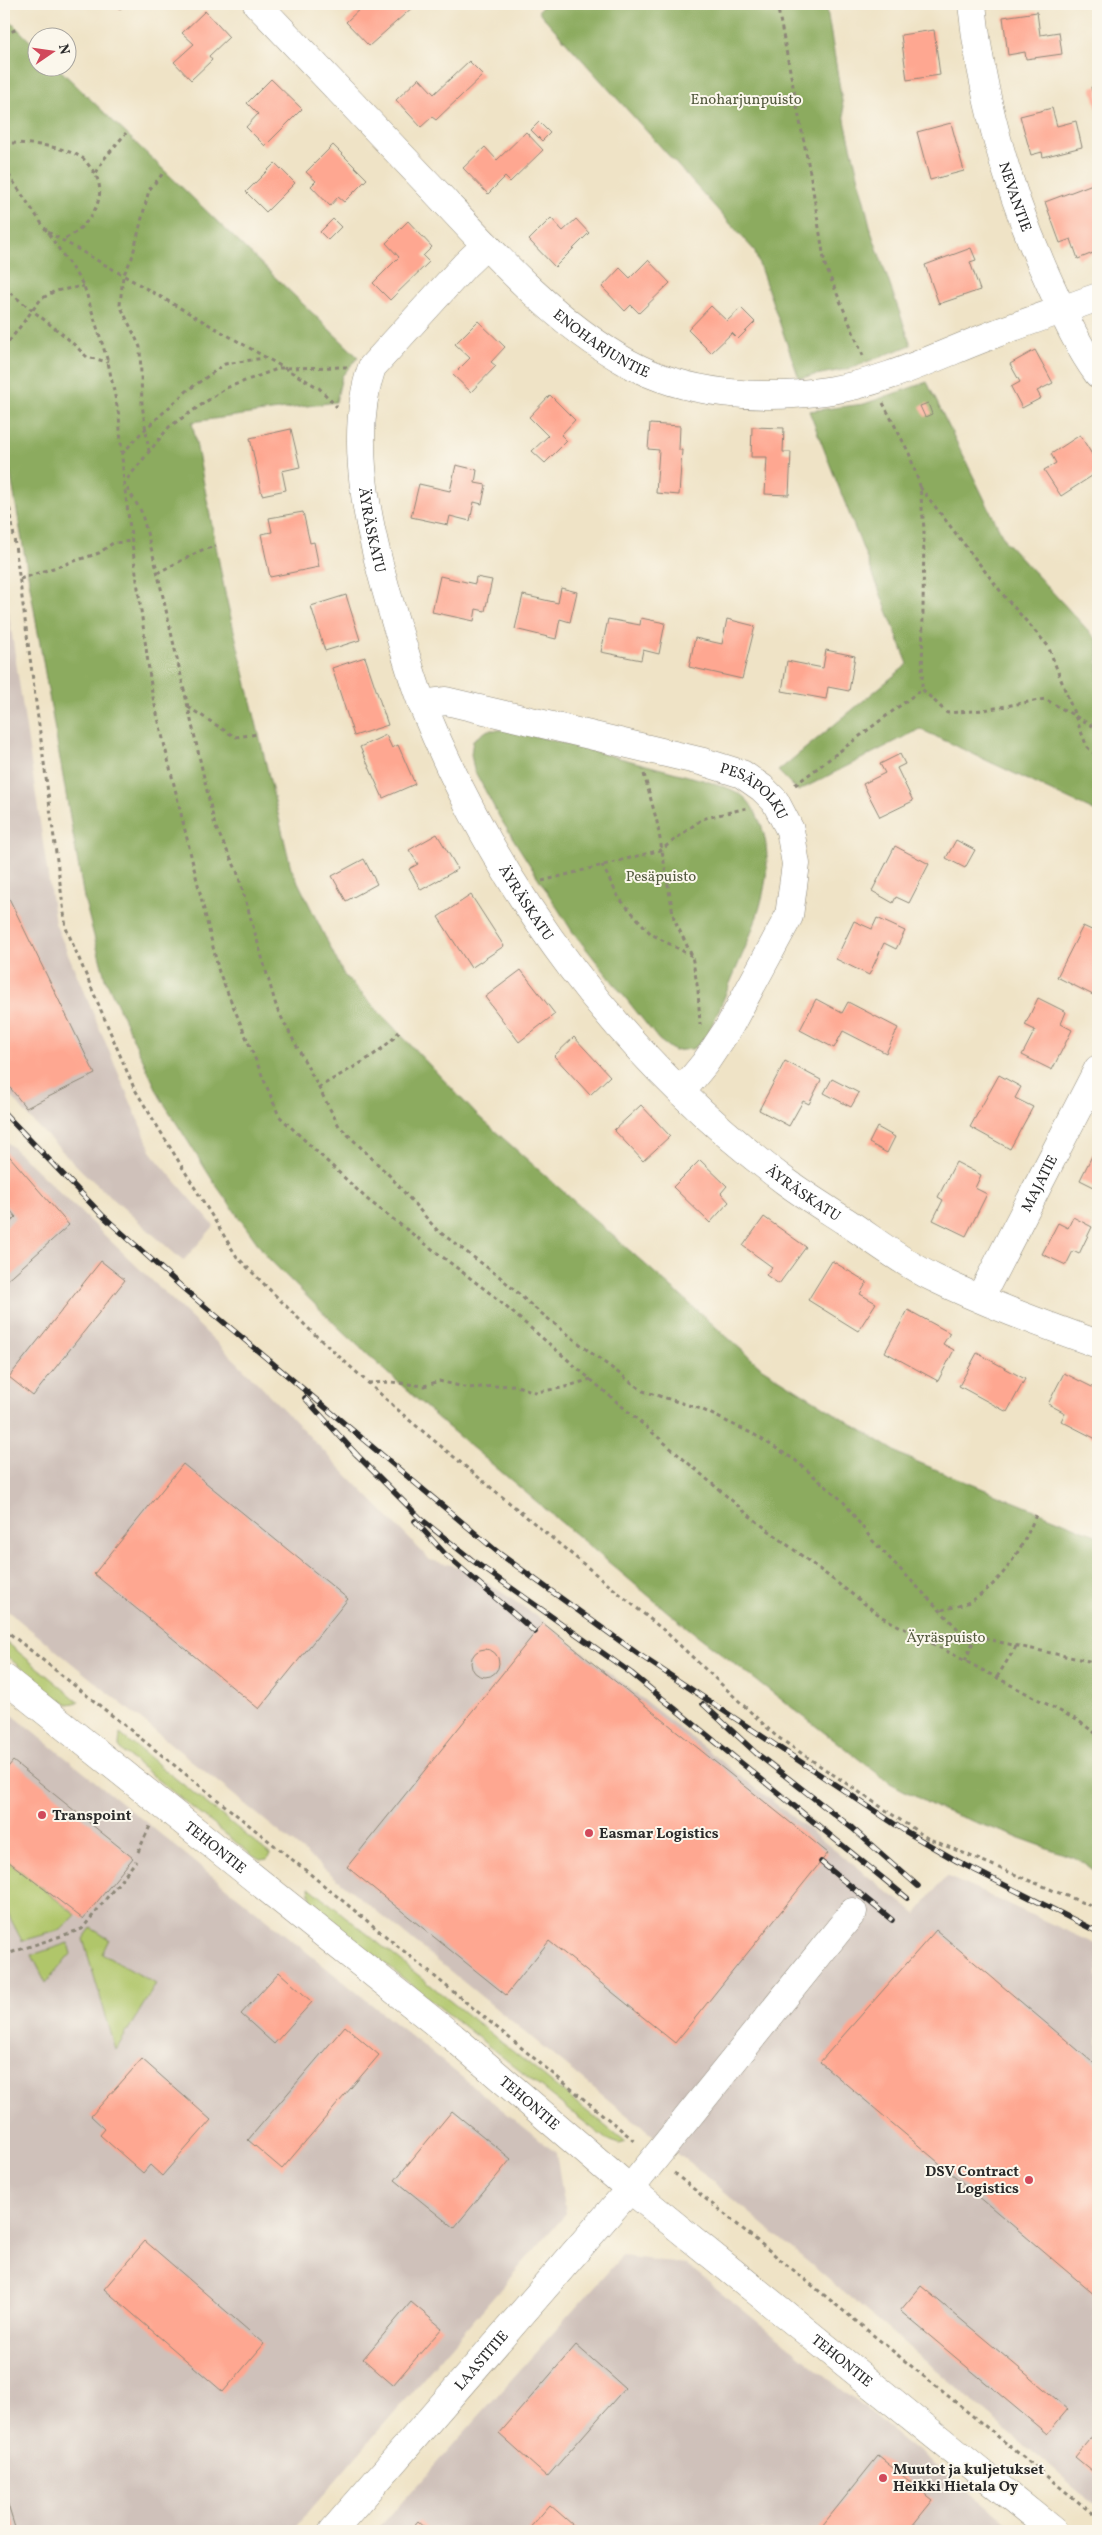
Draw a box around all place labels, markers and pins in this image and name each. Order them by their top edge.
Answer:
place label: Transpoint [52,1806,132,1827]
marker: Transpoint [36,1809,48,1821]
place label: Easmar Logistics [599,1824,719,1845]
marker: Easmar Logistics [583,1827,595,1839]
place label: DSV Contract Logistics [925,2162,1019,2200]
marker: DSV Contract Logistics [1023,2174,1035,2186]
place label: Muutot ja kuljetukset Heikki Hietala Oy [893,2460,1044,2498]
marker: Muutot ja kuljetukset Heikki Hietala Oy [877,2472,889,2484]

